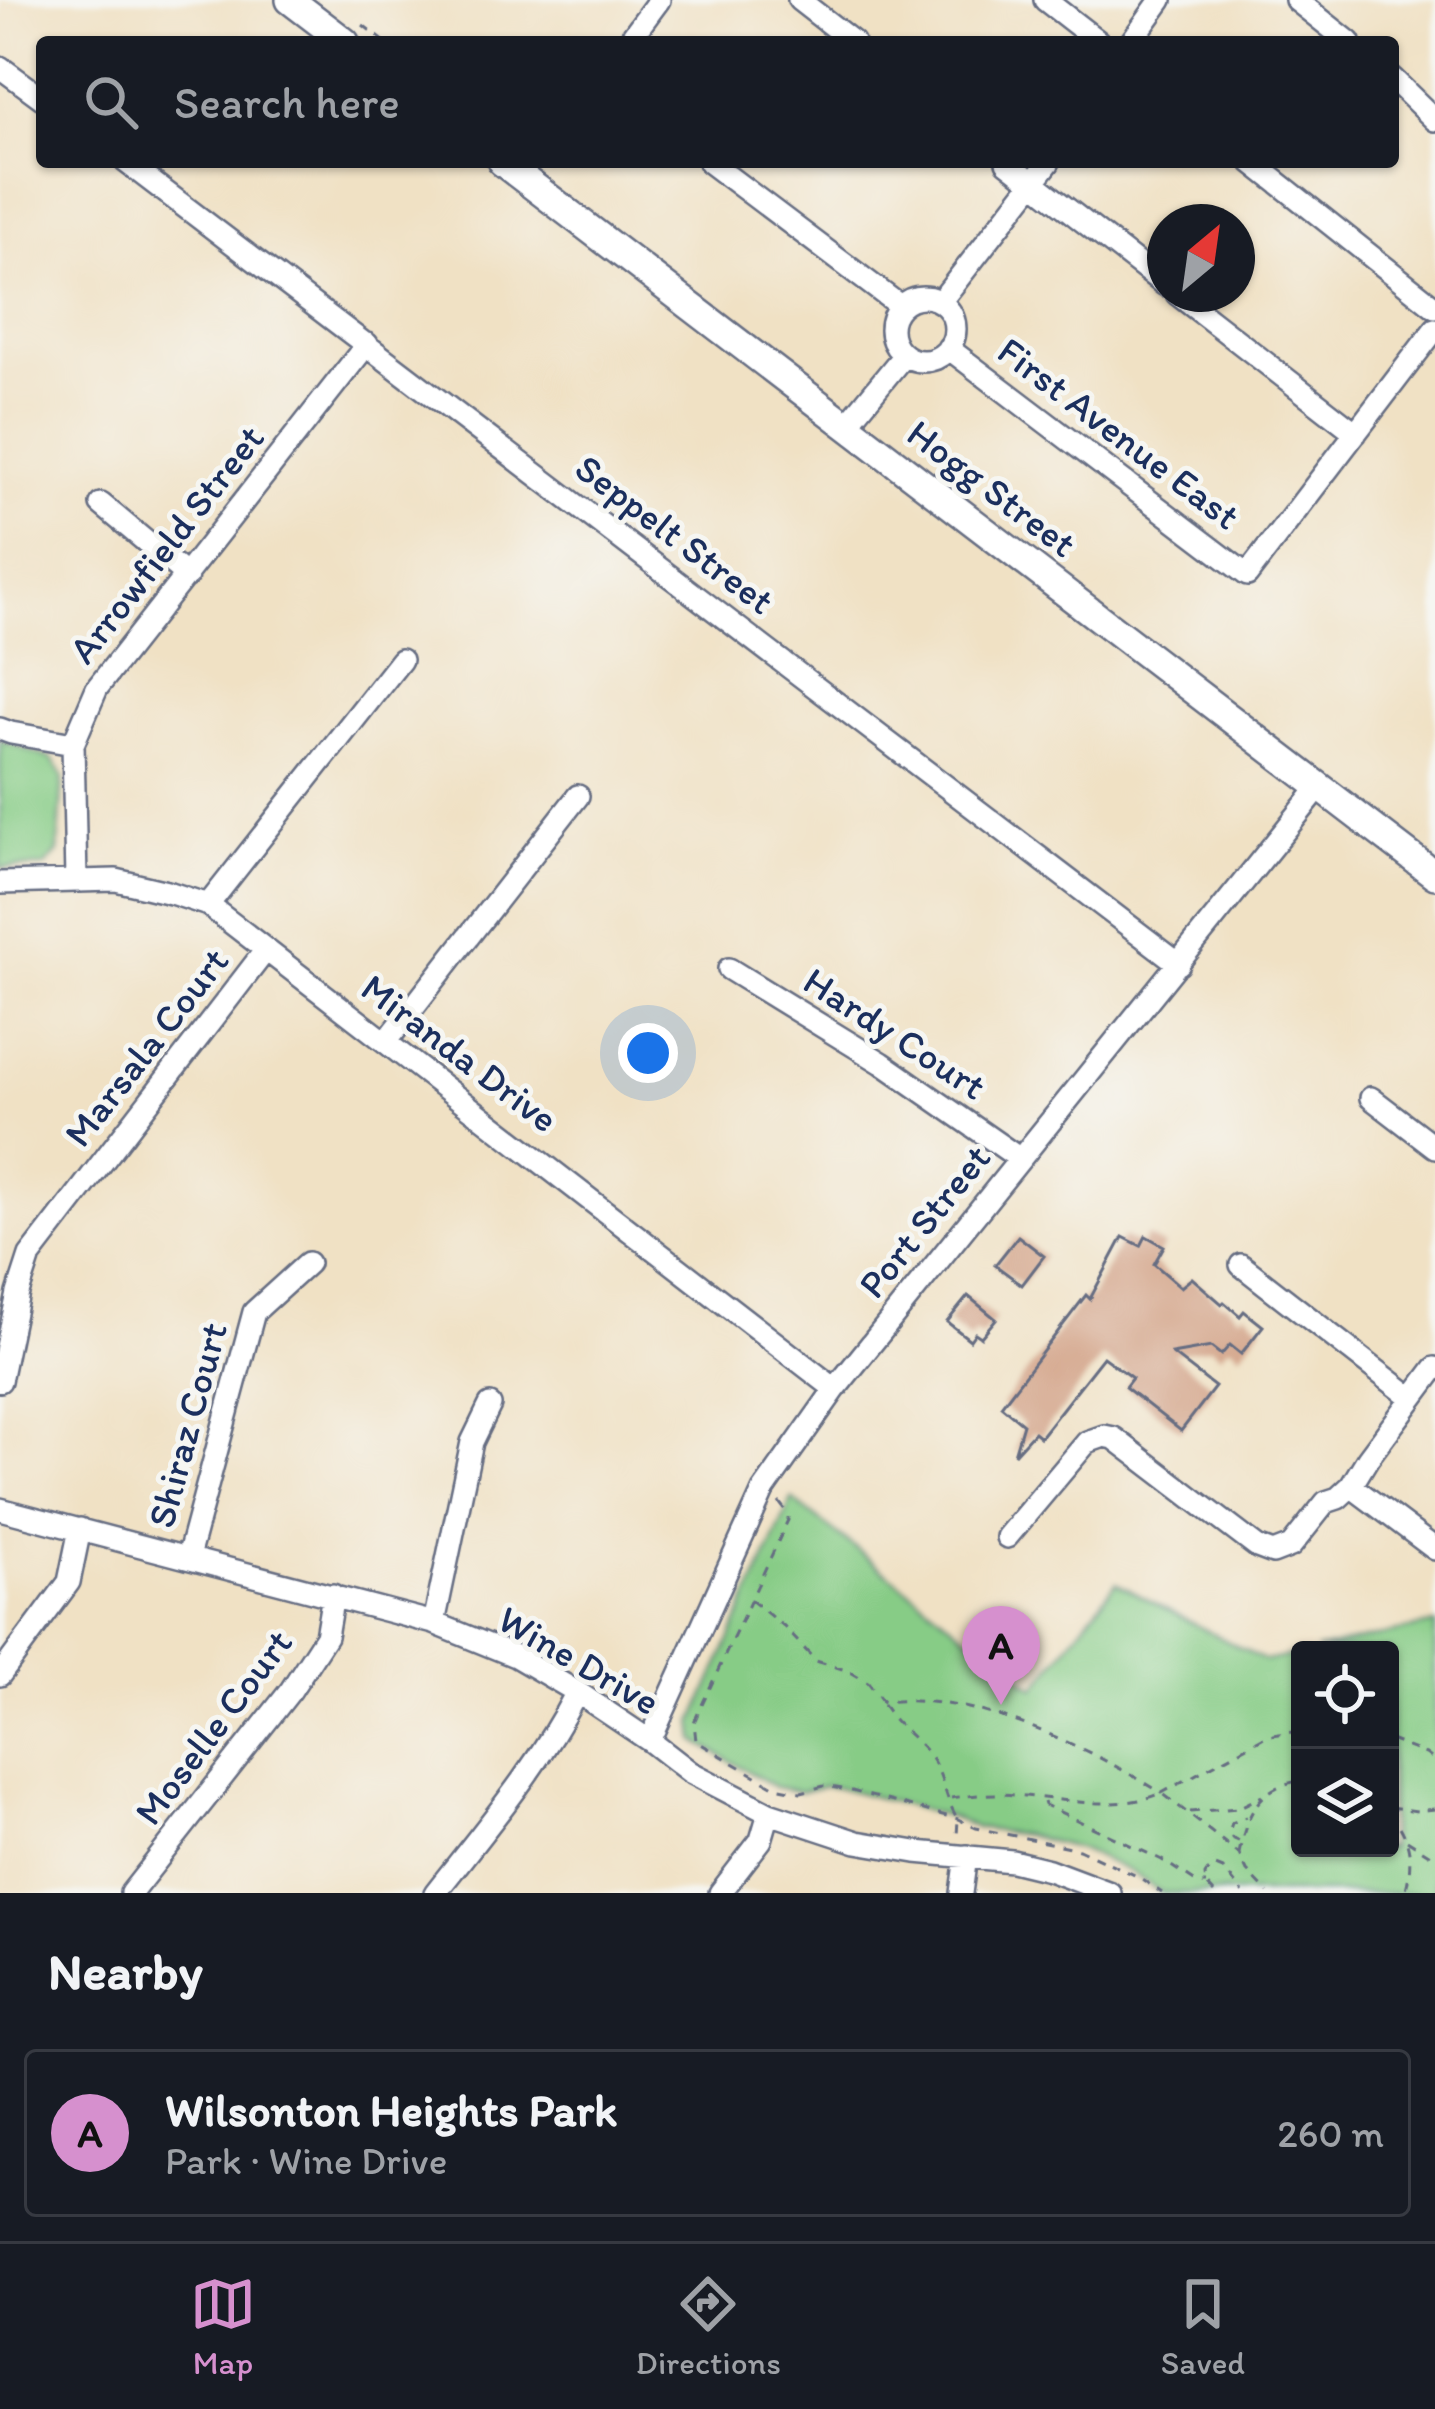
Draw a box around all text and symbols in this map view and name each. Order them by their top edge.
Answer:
search box [36,36,1399,168]
icon: search [78,69,144,135]
text: Search here [174,75,400,129]
north arrow [1147,204,1255,312]
street label: First Avenue East [989,327,1249,539]
street label: Hogg Street [898,409,1086,567]
street label: Arrowfield Street [58,415,274,673]
street label: Seppelt Street [566,444,784,624]
street label: Marsala Court [54,938,238,1156]
street label: Hardy Court [795,957,995,1109]
street label: Miranda Drive [352,964,568,1142]
your location [618,1023,678,1083]
street label: Port Street [848,1135,1000,1307]
street label: Shiraz Court [137,1317,237,1533]
street label: Wine Drive [490,1595,668,1725]
pin: A [962,1606,1040,1705]
street label: Moselle Court [124,1620,302,1834]
map controls [1291,1641,1399,1857]
button: locate [1291,1641,1399,1749]
button: layers [1291,1749,1399,1857]
text: Nearby [48,1941,203,2002]
text: Wilsonton Heights Park [165,2083,617,2137]
text: A [78,2110,102,2157]
text: 260 m [1277,2110,1384,2157]
text: Park · Wine Drive [165,2137,447,2184]
tab: Map [190,2271,256,2382]
tab: Directions [636,2271,781,2382]
tab: Saved [1161,2271,1245,2382]

